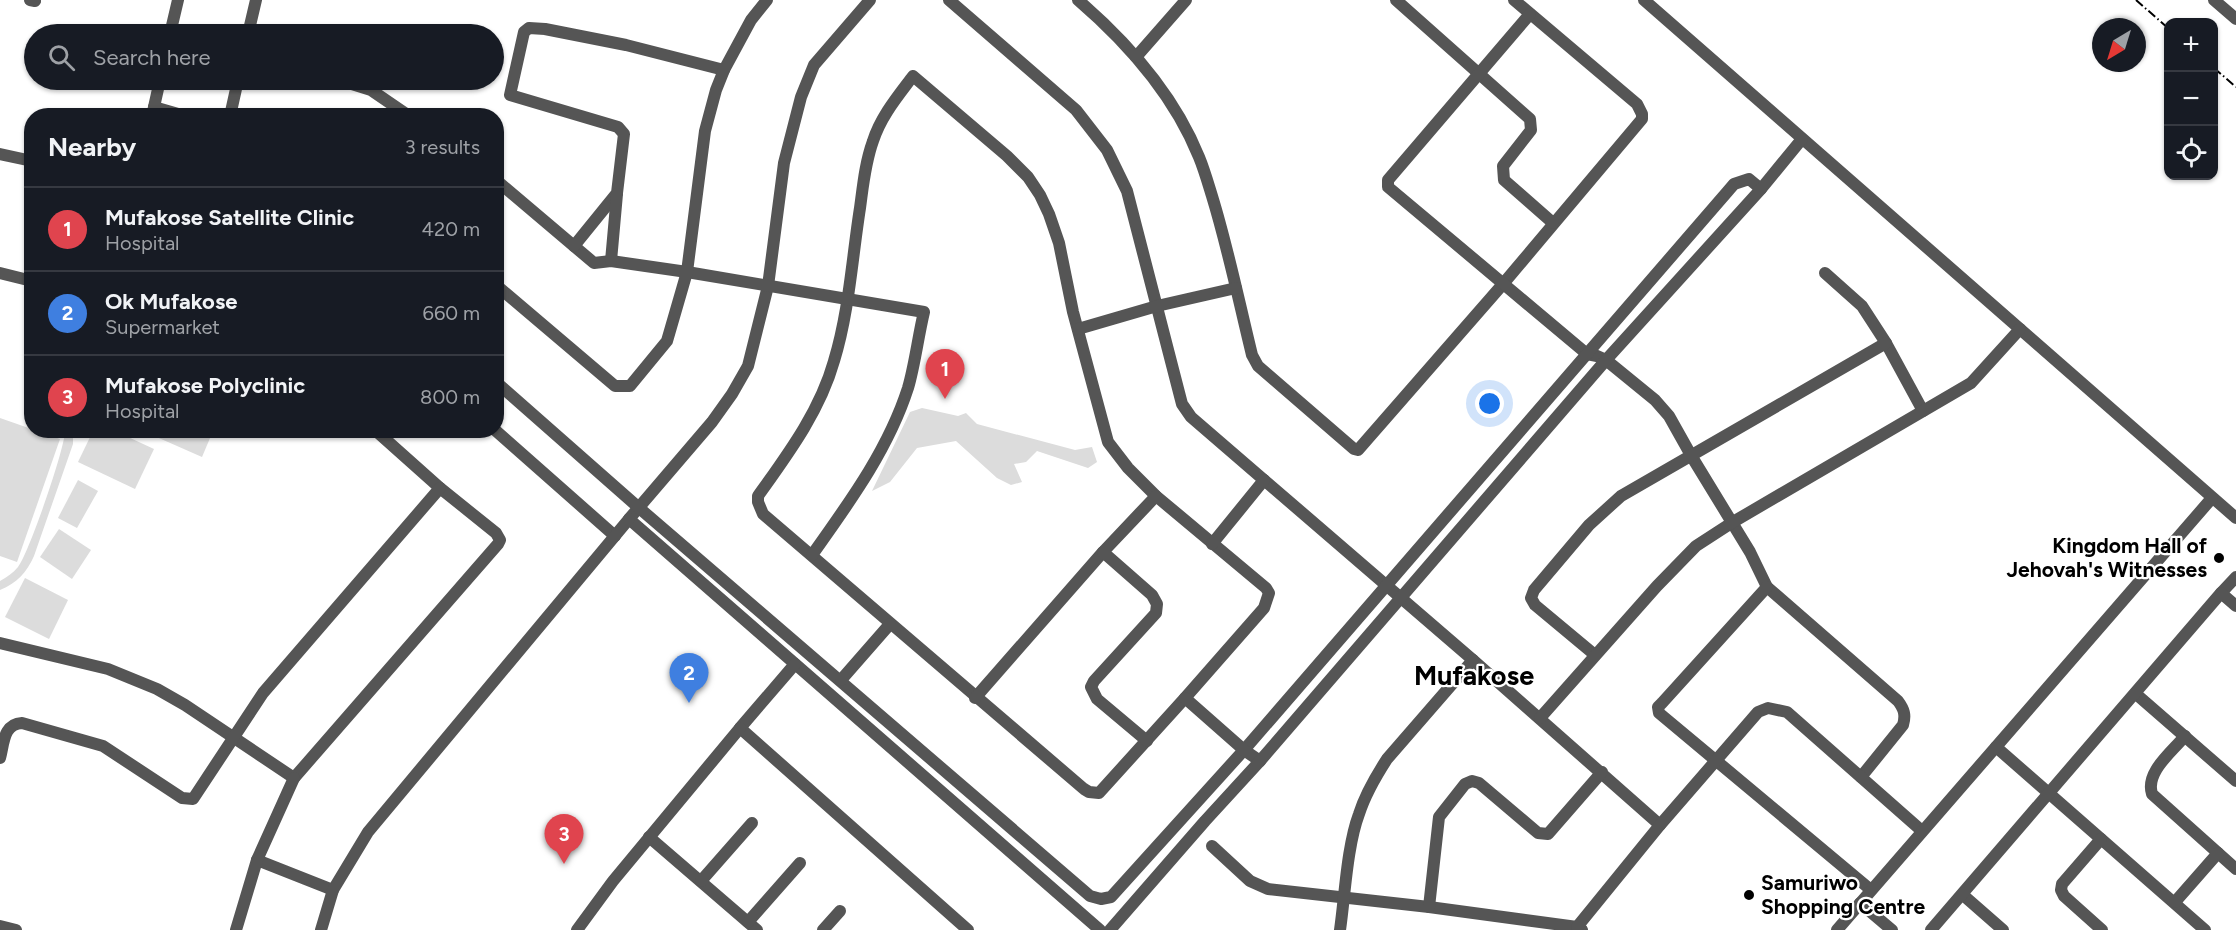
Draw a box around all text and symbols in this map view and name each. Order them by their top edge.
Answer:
north arrow [2092,18,2146,72]
map controls [2164,18,2218,180]
button: + [2164,18,2218,72]
search box [24,24,504,90]
icon: search [45,41,78,74]
text: Search here [93,44,211,71]
button: − [2164,72,2218,126]
button: locate [2164,126,2218,180]
text: Nearby [48,131,136,163]
text: 3 results [405,135,480,159]
text: Mufakose Satellite Clinic [105,204,354,231]
text: 1 [63,217,72,241]
text: 420 m [422,217,480,241]
text: Hospital [105,231,180,255]
text: Ok Mufakose [105,288,237,315]
text: 2 [62,301,73,325]
text: 660 m [423,301,480,325]
text: Supermarket [105,315,220,339]
pin: 1 [926,350,964,399]
text: Mufakose Polyclinic [105,372,305,399]
text: 3 [62,385,73,409]
text: 800 m [420,385,480,409]
your location [1475,389,1504,418]
text: Hospital [105,399,180,423]
place label: Kingdom Hall of Jehovah's Witnesses [2006,533,2208,582]
marker: Kingdom Hall of Jehovah's Witnesses [2212,551,2226,565]
pin: 2 [670,654,708,703]
district label: Mufakose [1414,659,1534,692]
pin: 3 [544,814,584,864]
place label: Samuriwo Shopping Centre [1761,870,1925,919]
marker: Samuriwo Shopping Centre [1742,888,1756,902]

